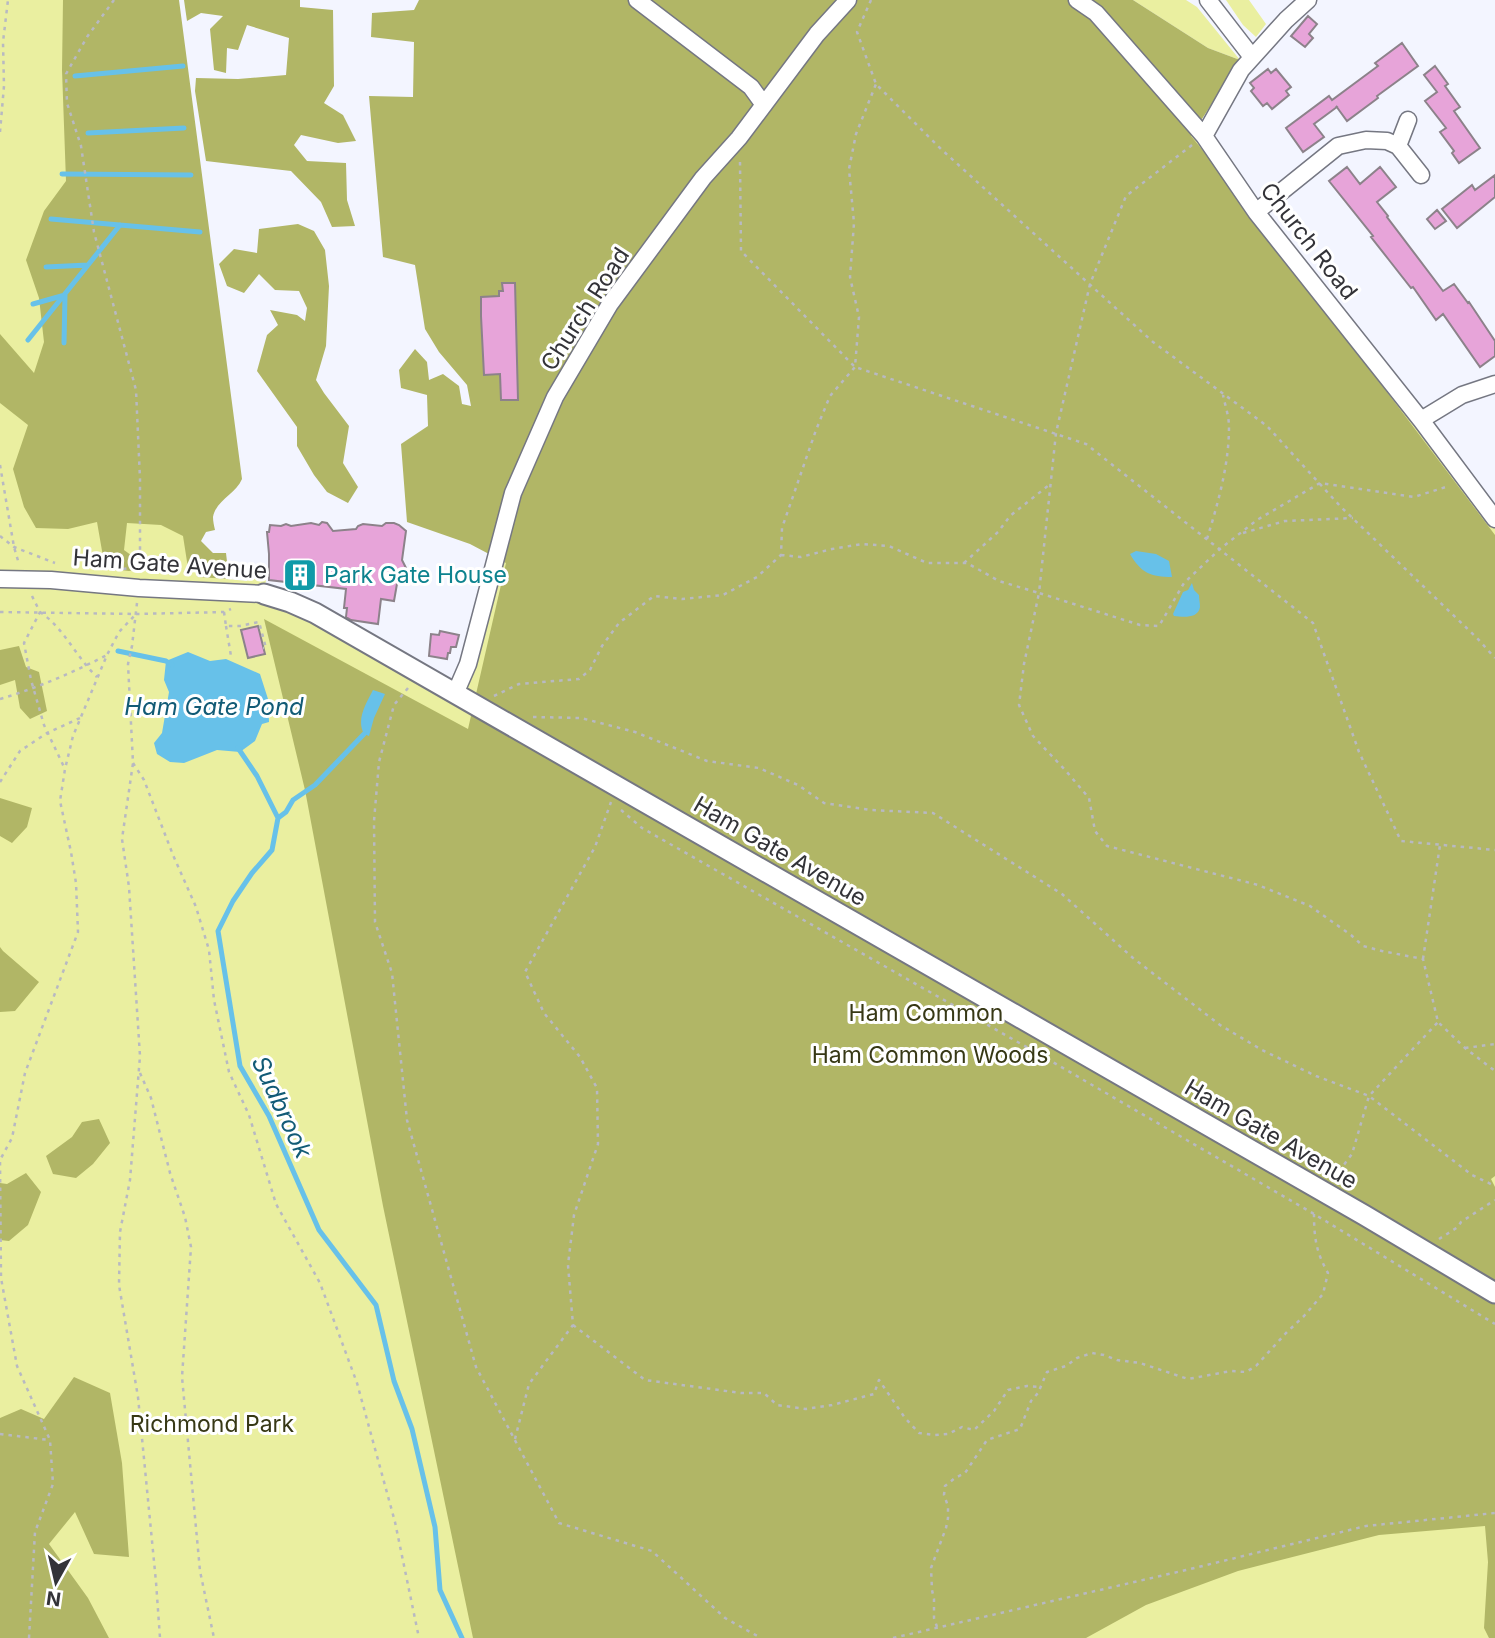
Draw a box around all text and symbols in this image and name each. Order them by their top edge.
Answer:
street label: Church Road [1255,177,1363,305]
street label: Church Road [535,242,635,376]
street label: Ham Gate Avenue [72,543,268,585]
building icon: Park Gate House [281,556,319,594]
place label: Park Gate House [324,561,507,589]
water label: Ham Gate Pond [124,692,304,721]
street label: Ham Gate Avenue [689,790,871,912]
park label: Ham Common [849,999,1003,1027]
park label: Ham Common Woods [812,1041,1048,1069]
water label: Sudbrook [246,1051,319,1164]
street label: Ham Gate Avenue [1180,1073,1362,1195]
park label: Richmond Park [130,1410,295,1438]
north arrow [21,1547,91,1617]
text: N [45,1586,62,1611]

